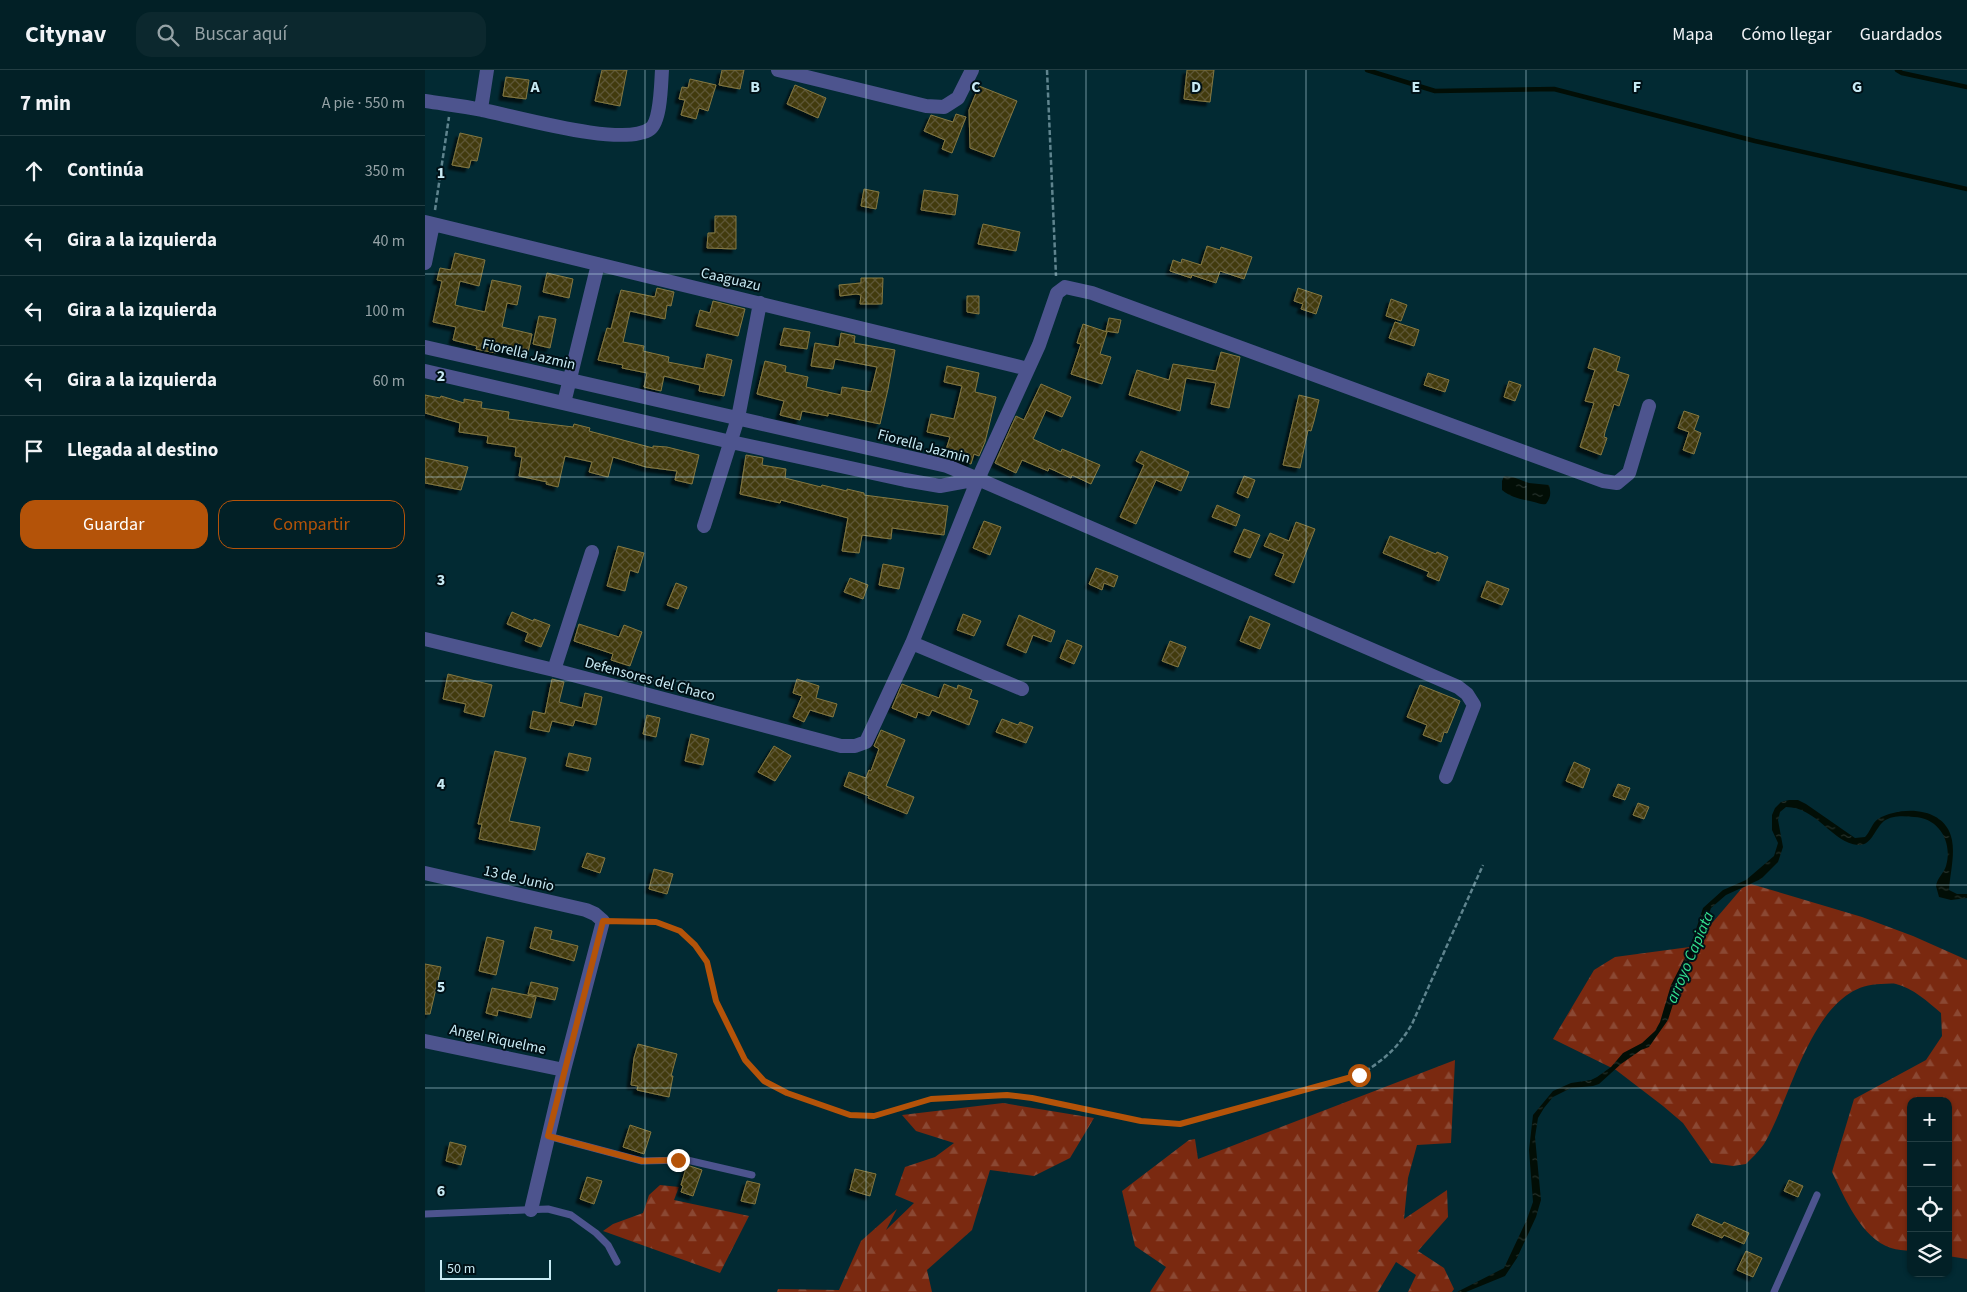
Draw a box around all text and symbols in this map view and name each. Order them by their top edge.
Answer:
search box [136,12,486,57]
text: Citynav [25,17,106,52]
icon: search [154,21,182,49]
text: Buscar aquí [194,21,287,48]
text: Mapa [1672,22,1713,47]
text: Cómo llegar [1741,22,1832,47]
text: Guardados [1860,22,1942,47]
text: A [529,76,540,98]
text: B [750,76,760,98]
text: C [971,76,981,98]
text: D [1191,76,1201,98]
text: E [1412,76,1420,98]
text: F [1633,76,1641,98]
text: G [1852,76,1862,98]
text: 7 min [20,88,71,118]
text: A pie · 550 m [322,92,405,114]
icon: ahead [20,157,48,185]
text: Continúa [67,157,144,184]
text: 350 m [365,160,405,182]
text: 1 [437,162,445,184]
icon: left [20,227,48,255]
text: Gira a la izquierda [67,227,217,254]
text: 40 m [373,230,405,252]
street label: Caaguazu [699,262,763,297]
icon: left [20,297,48,325]
text: Gira a la izquierda [67,297,217,324]
text: 100 m [365,300,405,322]
street label: Fiorella Jazmin [480,334,578,375]
text: 2 [437,365,445,387]
icon: left [20,367,48,395]
text: Gira a la izquierda [67,367,217,394]
text: 60 m [373,370,405,392]
street label: Fiorella Jazmin [875,424,973,469]
icon: arrive [20,437,48,465]
text: Llegada al destino [67,437,218,464]
button: Guardar [20,500,208,549]
button: Compartir [218,500,405,549]
text: 3 [437,569,445,591]
street label: Defensores del Chaco [582,652,717,707]
text: 4 [437,773,446,795]
street label: 13 de Junio [481,860,556,897]
water label: arroyo Capiata [1661,908,1719,1007]
text: 5 [437,976,445,998]
street label: Angel Riquelme [448,1019,548,1060]
route start [1348,1064,1371,1087]
map controls [1907,1097,1952,1277]
button: + [1907,1097,1952,1142]
button: − [1907,1142,1952,1187]
route end [667,1149,690,1172]
text: 6 [437,1180,445,1202]
button: locate [1907,1187,1952,1232]
button: layers [1907,1232,1952,1277]
scale bar [440,1257,551,1280]
text: 50 m [447,1259,475,1279]

